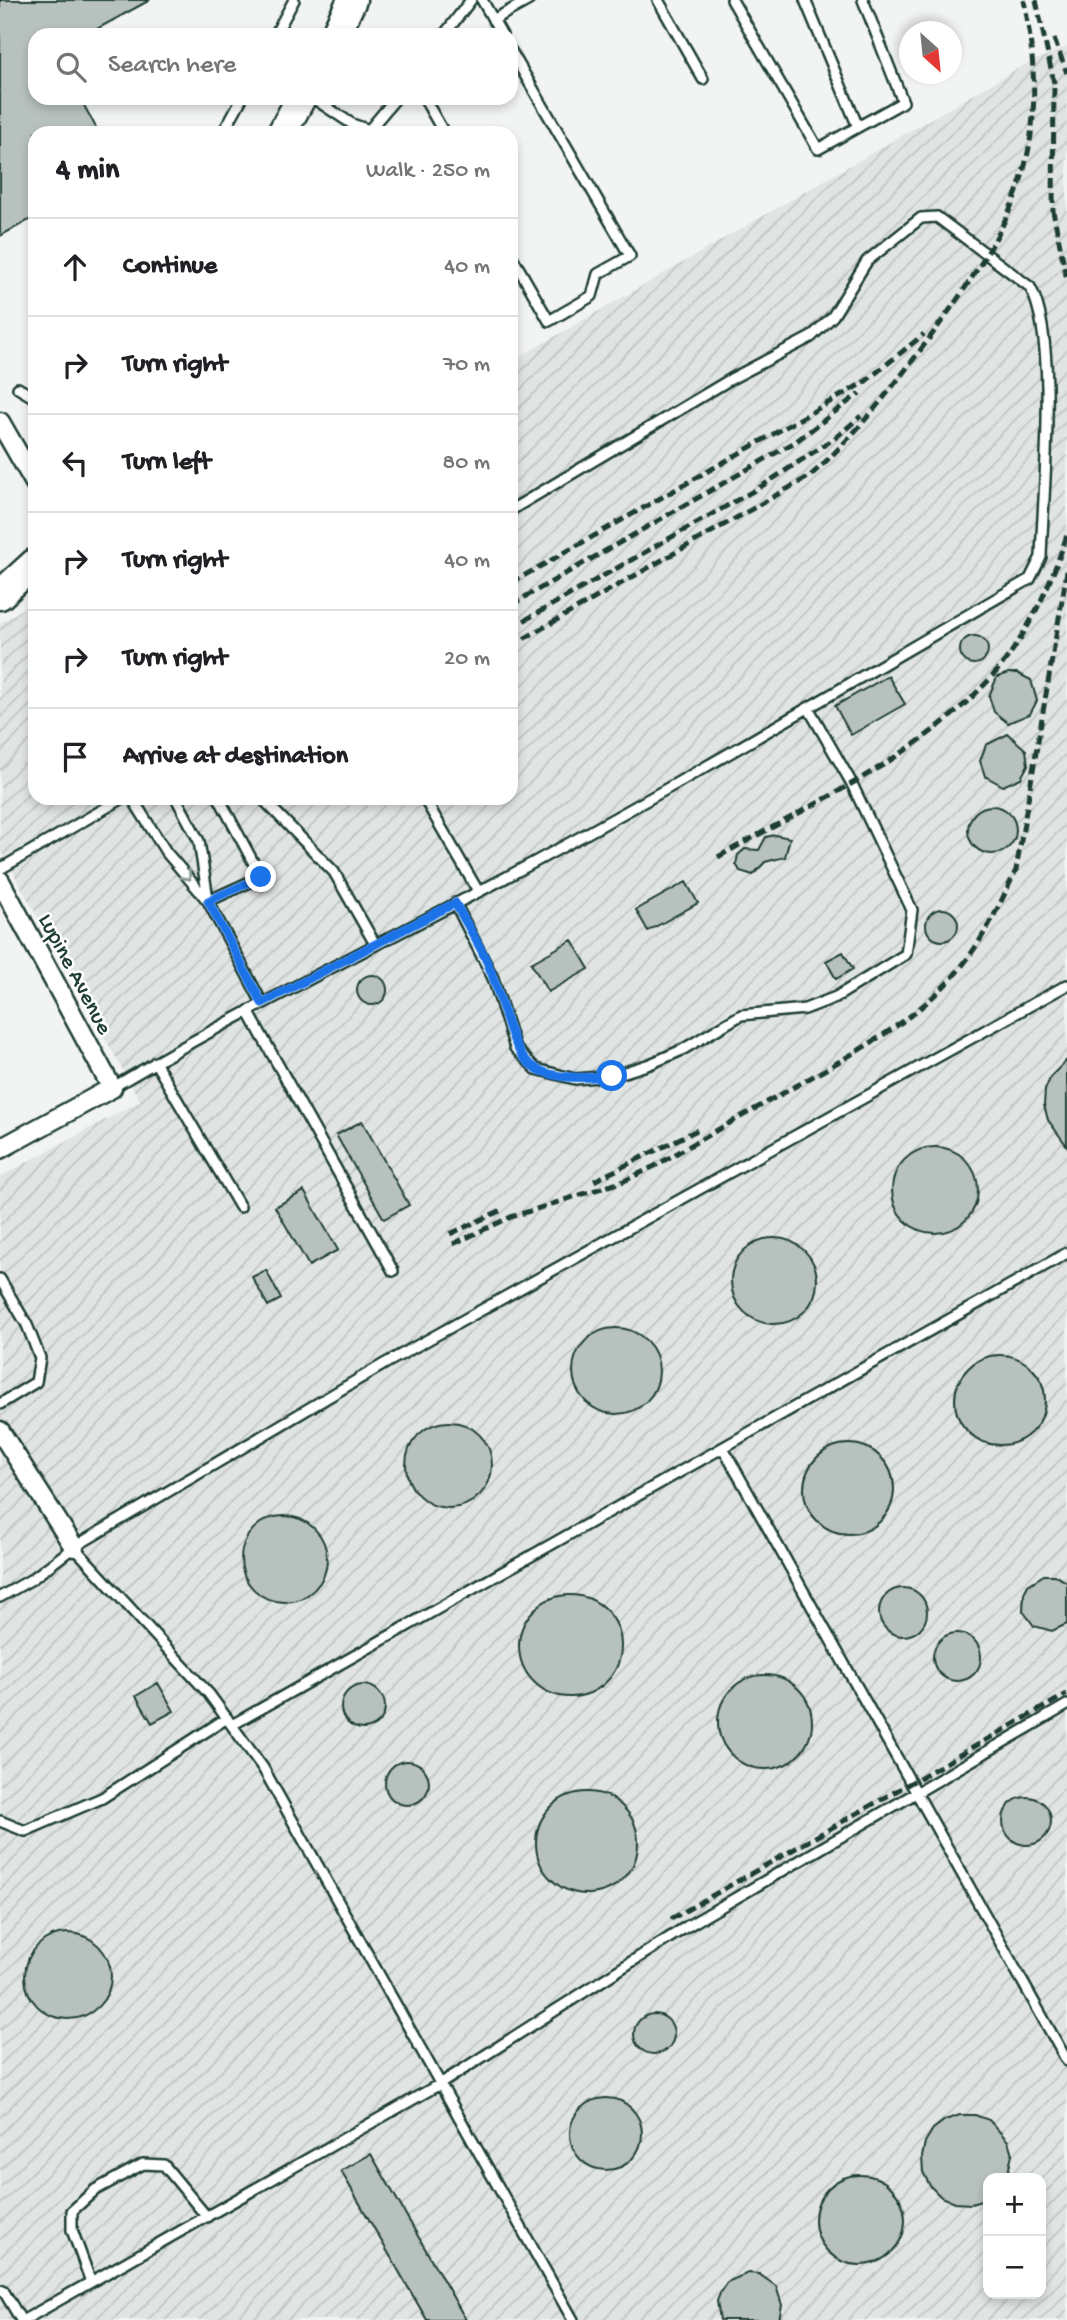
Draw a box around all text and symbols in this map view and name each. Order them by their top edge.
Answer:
north arrow [899,21,962,84]
search box [28,28,518,105]
icon: search [52,48,90,86]
text: Search here [108,51,236,82]
text: 4 min [56,154,119,189]
text: Walk · 250 m [366,158,490,185]
icon: ahead [56,248,94,286]
text: Continue [123,252,217,283]
text: 40 m [444,254,490,281]
icon: right [56,346,94,384]
text: Turn right [123,350,227,381]
text: 70 m [443,352,490,379]
icon: left [56,444,94,482]
text: Turn left [123,448,211,479]
text: 80 m [443,450,490,477]
icon: right [56,542,94,580]
text: Turn right [123,546,227,577]
text: 40 m [444,548,490,575]
icon: right [56,640,94,678]
text: Turn right [123,644,227,675]
text: 20 m [444,646,490,673]
icon: arrive [56,738,94,776]
text: Arrive at destination [123,742,348,773]
route end [245,861,276,892]
one-way arrow [179,868,191,881]
street label: Lupine Avenue [31,910,118,1041]
route start [596,1060,627,1091]
map controls [983,2173,1046,2299]
button: + [983,2173,1046,2236]
button: − [983,2236,1046,2299]

